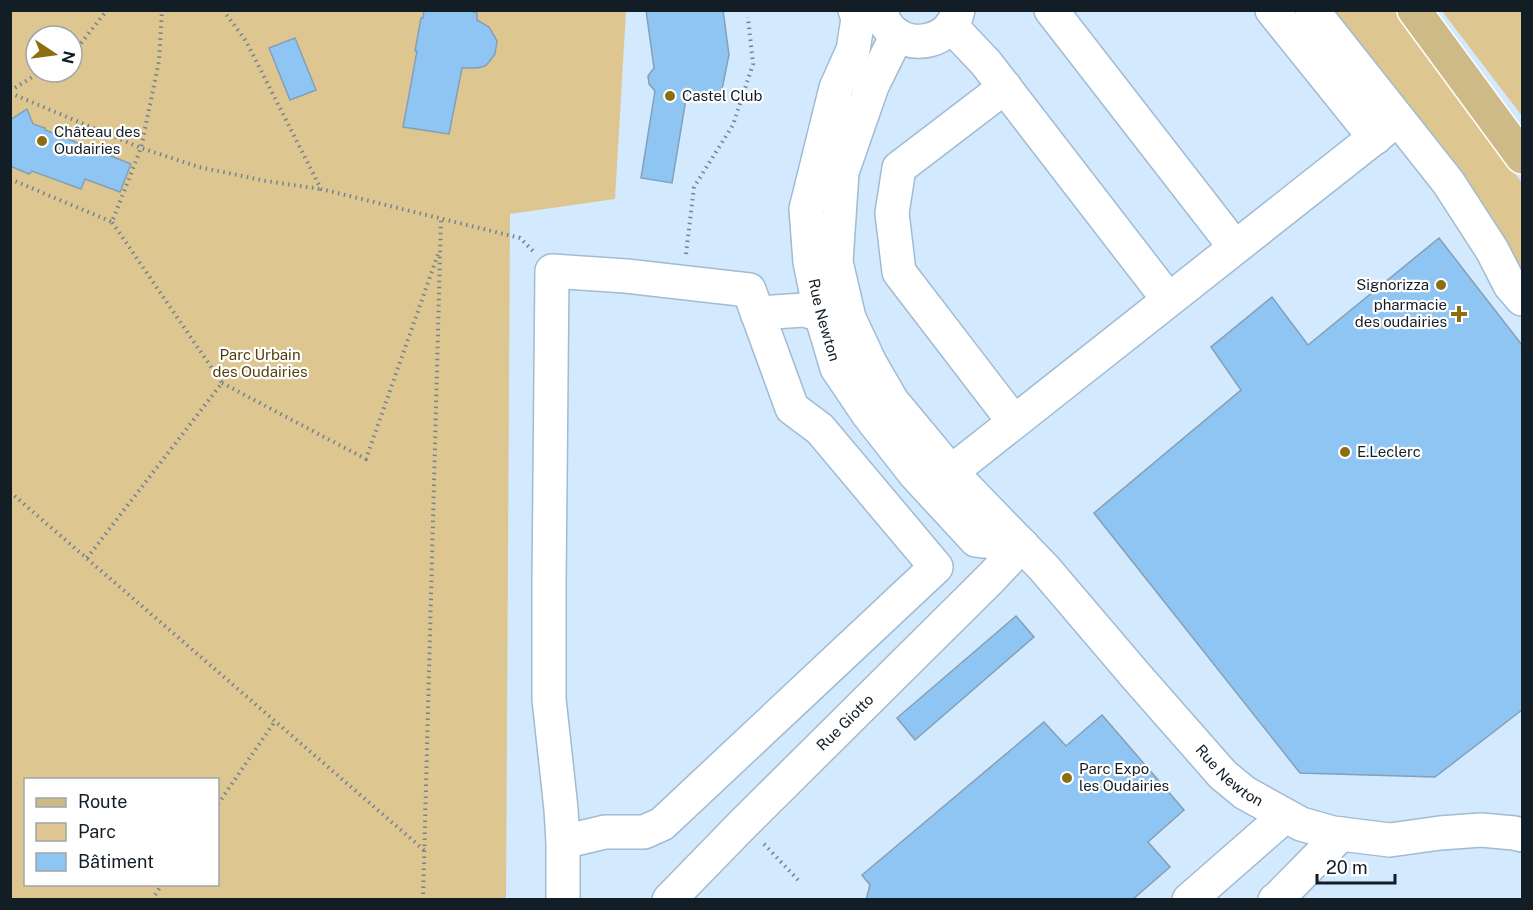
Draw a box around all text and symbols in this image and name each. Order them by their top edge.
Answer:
north arrow [24,24,84,84]
text: N [57,49,79,65]
place label: Castel Club [682,87,763,104]
marker: Castel Club [663,89,677,103]
place label: Château des Oudairies [54,123,140,157]
marker: Château des Oudairies [35,134,49,148]
place label: Signorizza [1356,276,1429,293]
street label: Rue Newton [806,277,844,363]
marker: Signorizza [1434,278,1448,292]
place label: pharmacie des oudairies [1355,296,1447,330]
marker: pharmacie des oudairies [1452,307,1466,321]
park label: Parc Urbain des Oudairies [213,346,307,380]
place label: E.Leclerc [1357,443,1421,460]
marker: E.Leclerc [1338,445,1352,459]
street label: Rue Giotto [813,691,877,754]
street label: Rue Newton [1192,741,1266,809]
place label: Parc Expo les Oudairies [1079,760,1169,794]
marker: Parc Expo les Oudairies [1060,771,1074,785]
legend [24,778,219,886]
text: Route [78,791,127,812]
text: Parc [78,821,116,842]
scale bar [1317,847,1395,885]
text: Bâtiment [78,851,154,872]
text: 20 m [1326,857,1368,878]

